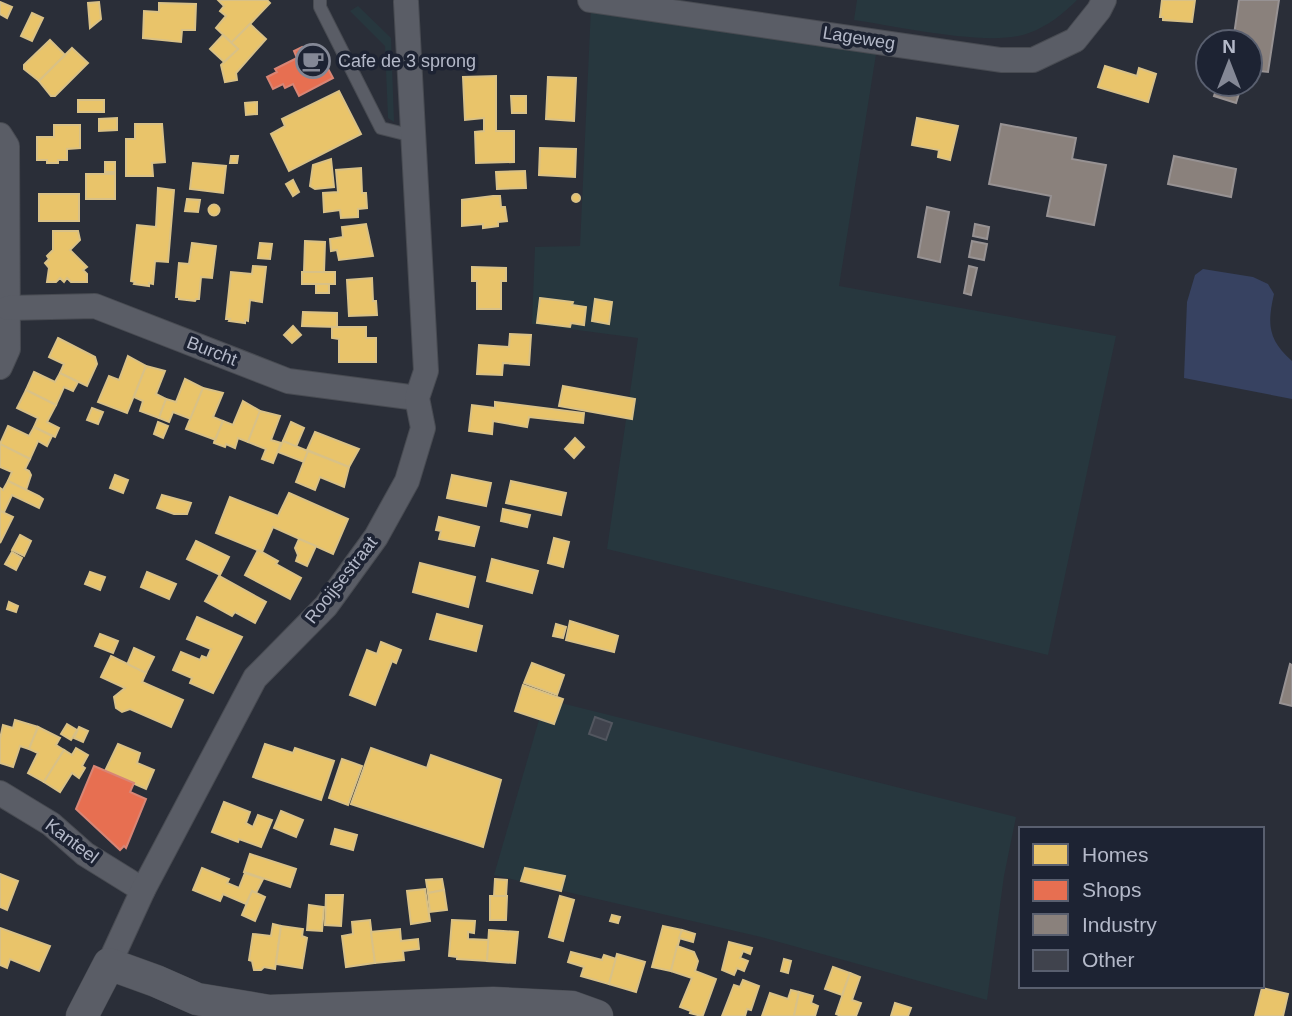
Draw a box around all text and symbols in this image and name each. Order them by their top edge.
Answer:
street label: Lageweg [821,22,897,54]
north arrow [1194,28,1264,98]
text: N [1222,36,1236,57]
cafe icon: Cafe de 3 sprong [294,42,332,80]
place label: Cafe de 3 sprong [338,51,476,71]
street label: Burcht [184,332,240,370]
street label: Rooijsestraat [301,532,381,628]
street label: Kanteel [42,815,102,867]
legend [1019,827,1264,988]
text: Homes [1082,843,1149,866]
text: Shops [1082,878,1142,901]
text: Industry [1082,913,1157,936]
text: Other [1082,948,1135,971]

